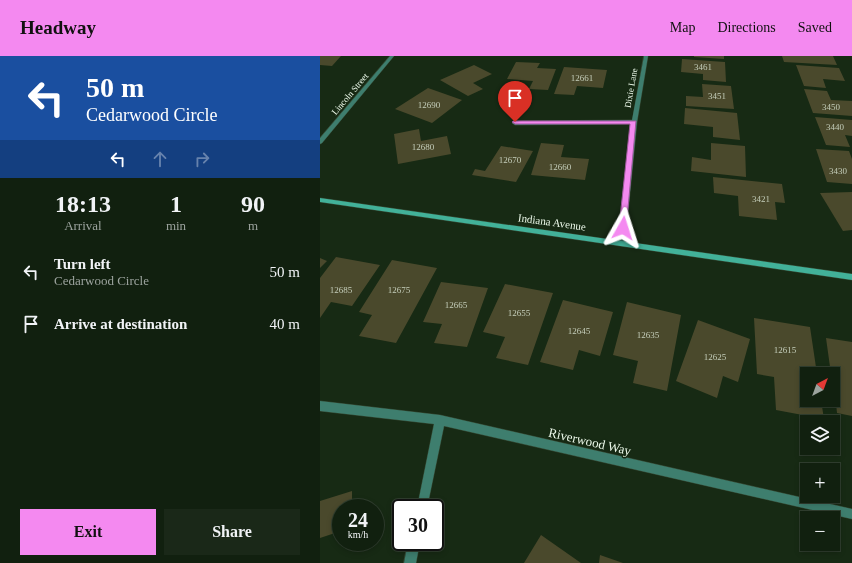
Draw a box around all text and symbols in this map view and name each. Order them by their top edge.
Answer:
text: Headway [20,17,96,38]
text: Map [670,20,695,35]
text: Directions [717,20,776,35]
text: Saved [798,20,832,35]
house number: 3461 [694,62,712,72]
street label: Dixie Lane [623,67,639,109]
street label: Lincoln Street [330,71,371,117]
icon: left [20,72,72,124]
text: 50 m [86,72,144,103]
house number: 12661 [571,73,593,83]
pin [498,81,532,122]
icon: arrive [504,87,526,109]
house number: 3451 [708,91,726,101]
house number: 12690 [418,100,441,110]
house number: 3450 [822,102,841,112]
text: Cedarwood Circle [86,105,217,125]
house number: 3440 [826,122,845,132]
house number: 12680 [412,142,435,152]
icon: left [107,148,129,170]
icon: ahead [149,148,171,170]
icon: right [191,148,213,170]
house number: 12670 [499,155,522,165]
house number: 12660 [549,162,572,172]
house number: 3430 [829,166,848,176]
text: 18:13 [55,191,111,217]
text: 1 [170,191,182,217]
text: 90 [241,191,265,217]
house number: 3421 [752,194,770,204]
position arrow [602,207,644,249]
street label: Indiana Avenue [517,211,587,233]
text: Arrival [64,218,102,233]
text: min [166,218,186,233]
text: m [248,218,258,233]
text: Turn left [54,256,111,272]
icon: left [20,261,42,283]
text: 50 m [270,264,300,280]
text: Cedarwood Circle [54,273,149,288]
house number: 12685 [330,285,353,295]
house number: 12675 [388,285,411,295]
house number: 12665 [445,300,468,310]
house number: 12655 [508,308,531,318]
icon: arrive [20,313,42,335]
text: Arrive at destination [54,316,187,332]
text: 40 m [270,316,300,332]
house number: 12645 [568,326,591,336]
house number: 12635 [637,330,660,340]
house number: 12615 [774,345,797,355]
house number: 12625 [704,352,727,362]
north arrow [800,367,840,407]
map controls [800,367,840,551]
button: layers [800,415,840,455]
street label: Riverwood Way [547,425,633,458]
button: + [800,463,840,503]
speed limit sign: 30 [392,499,444,551]
button: Exit [20,509,156,555]
button: Share [164,509,300,555]
text: 24 [348,509,368,531]
button: − [800,511,840,551]
text: km/h [348,529,368,540]

